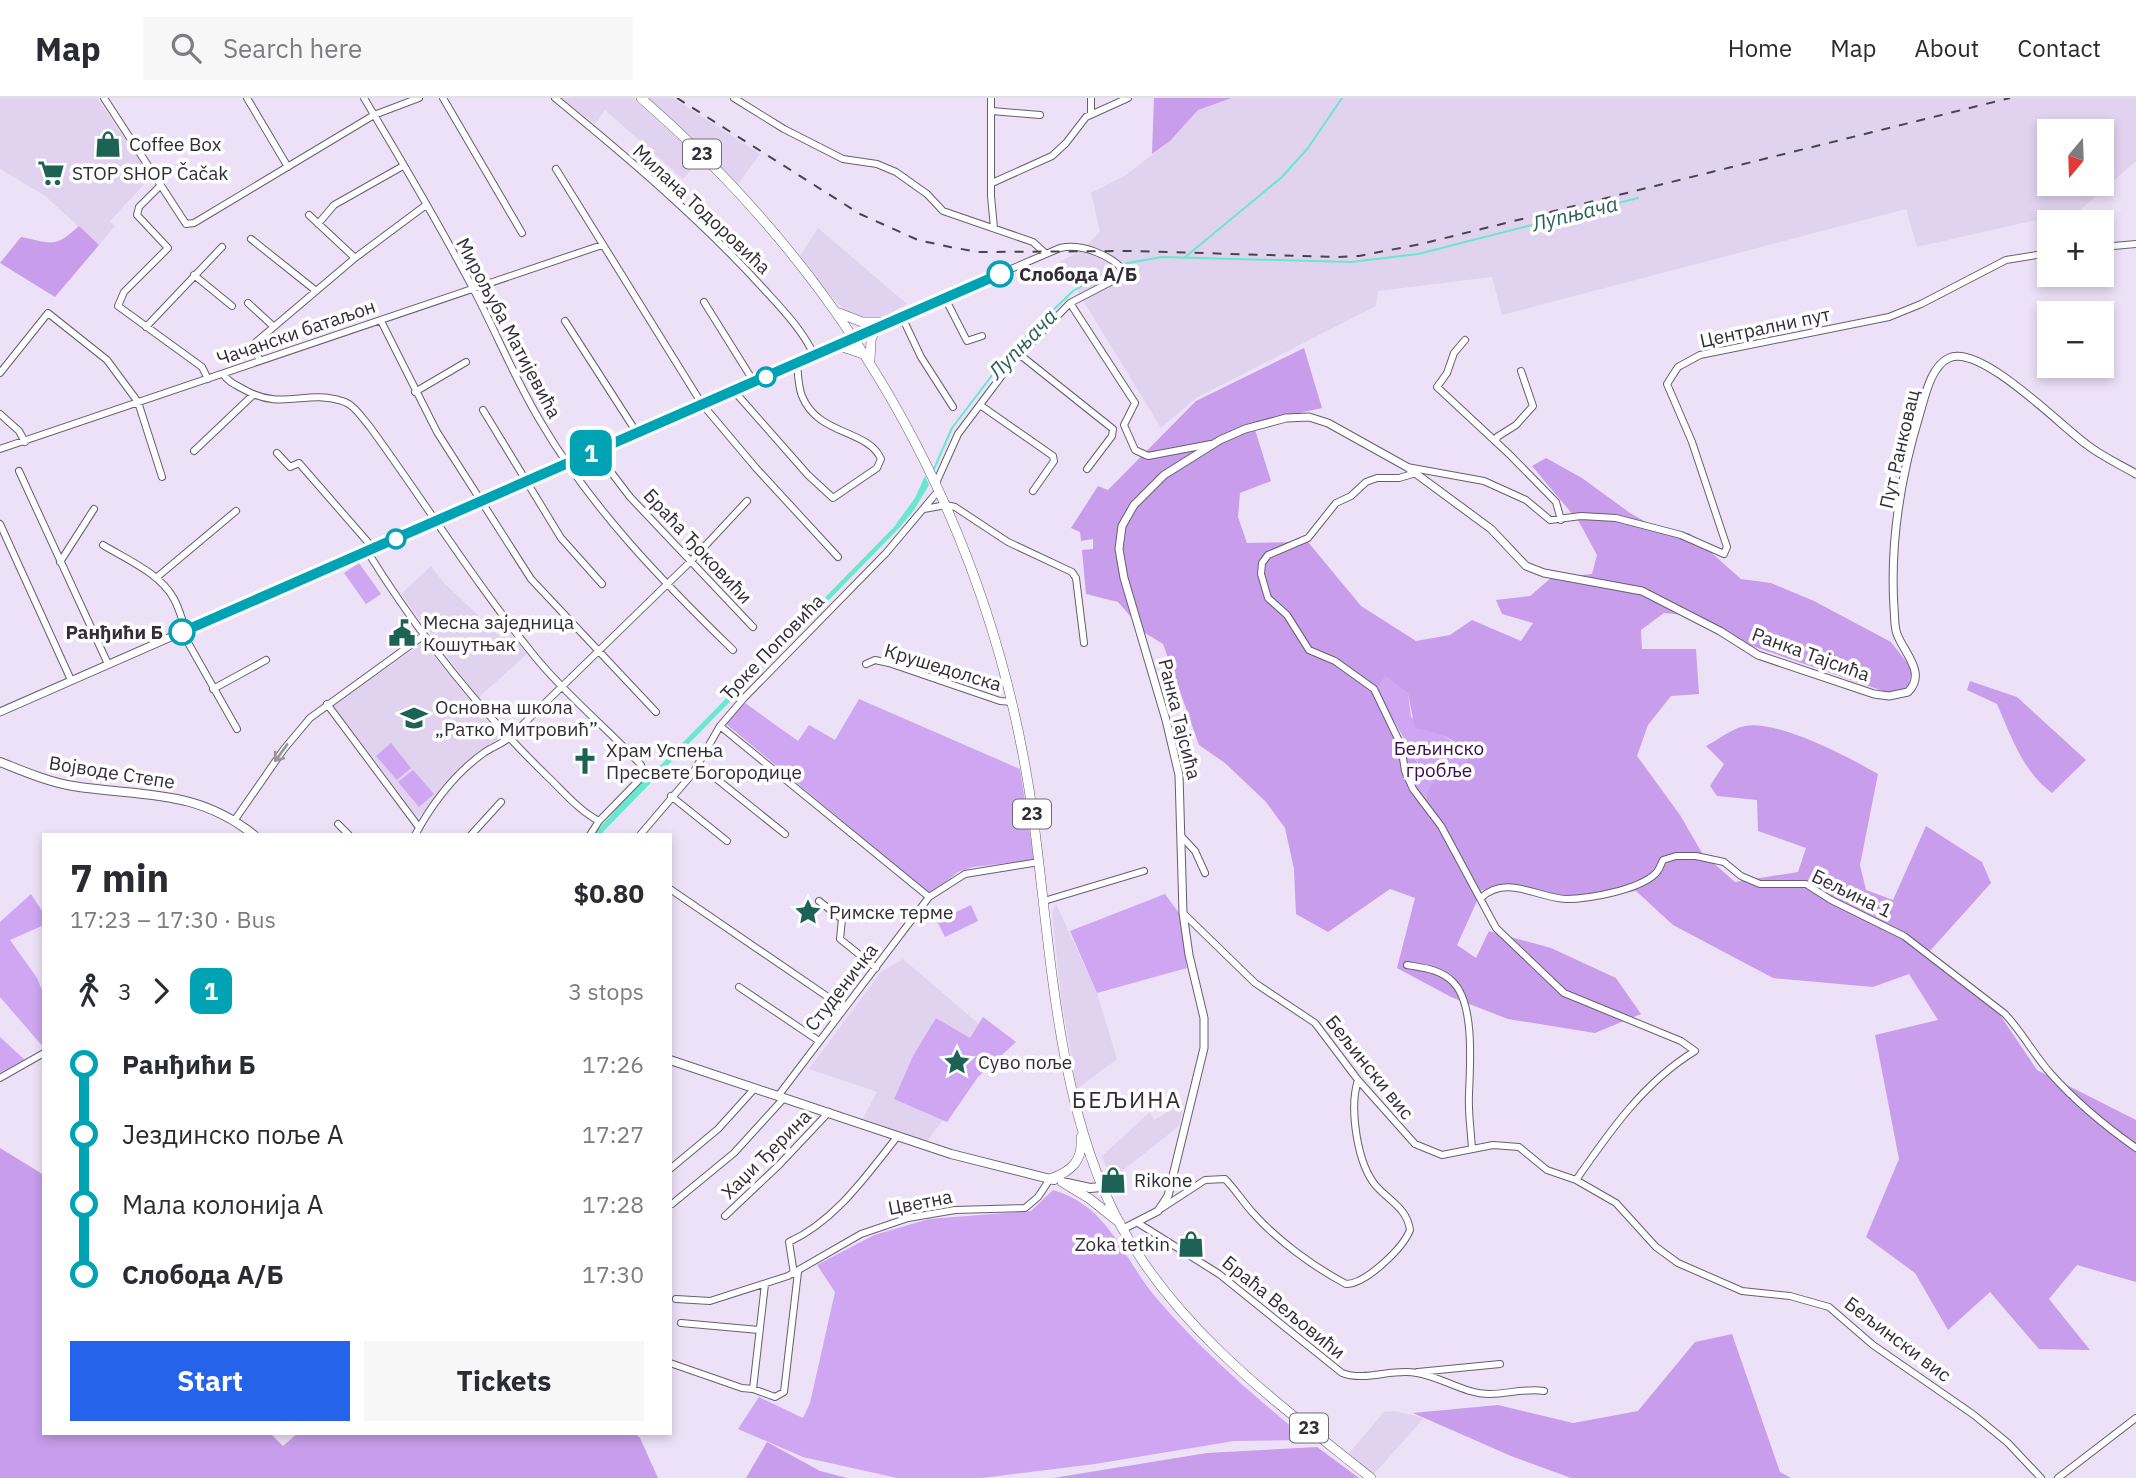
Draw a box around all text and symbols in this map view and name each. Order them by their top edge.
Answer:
search box [143,17,633,80]
text: Map [35,27,101,70]
icon: search [167,29,205,67]
text: Search here [223,31,362,65]
text: Home [1728,32,1792,64]
text: Map [1830,32,1876,64]
text: About [1914,32,1979,64]
text: Contact [2017,32,2101,64]
north arrow [2037,119,2114,196]
map controls [2037,119,2114,378]
shop icon: Coffee Box [93,129,123,159]
place label: Coffee Box [129,132,222,156]
street label: Милана Тодоровића [628,139,776,279]
road number: 23 [683,140,721,168]
supermarket icon: STOP SHOP Čačak [36,158,66,188]
place label: STOP SHOP Čačak [72,161,228,185]
water label: Лупњача [1528,189,1621,237]
button: + [2037,210,2114,287]
street label: Мирољуба Матијевића [451,234,567,422]
marker: Слобода А/Б [987,261,1013,287]
place label: Слобода А/Б [1019,262,1137,286]
street label: Чачански батаљон [214,294,378,370]
street label: Централни пут [1698,301,1832,353]
button: − [2037,301,2114,378]
water label: Лупњача [981,302,1063,385]
unlabelled marker [756,367,776,387]
street label: Пут Ранковац [1874,387,1924,511]
line badge: 1 [568,430,614,476]
text: 1 [584,437,598,469]
street label: Браћа Ђоковићи [638,483,758,609]
unlabelled marker [386,529,406,549]
street label: Ђоке Поповића [715,589,829,705]
place label: Месна заједница Кошутњак [423,610,574,656]
public building icon: Месна заједница Кошутњак [387,618,417,648]
marker: Ранђићи Б [169,619,195,645]
place label: Ранђићи Б [65,620,163,644]
street label: Ранка Тајсића [1749,622,1873,686]
street label: Крушедолска [882,638,1004,696]
street label: Ранка Тајсића [1153,656,1207,782]
place label: Основна школа „Ратко Митровић” [435,695,598,741]
school or university icon: Основна школа „Ратко Митровић” [399,703,429,733]
park label: Бељинско гробље [1394,736,1484,782]
place label: Храм Успења Пресвете Богородице [606,738,802,784]
one-way arrow [274,743,288,762]
church icon: Храм Успења Пресвете Богородице [570,746,600,776]
street label: Војводе Степе [47,750,177,794]
road number: 23 [1013,800,1051,828]
text: 7 min [70,853,169,902]
street label: Бељина 1 [1808,863,1896,923]
text: $0.80 [574,876,644,910]
place icon: Римске терме [793,897,823,927]
place label: Римске терме [829,900,953,924]
text: 17:23 – 17:30 · Bus [70,904,276,934]
street label: Студеничка [799,938,883,1036]
icon: walk [70,972,108,1010]
icon: forward [142,972,180,1010]
text: 1 [204,975,218,1007]
text: 3 [118,976,132,1006]
text: 3 stops [568,976,644,1006]
street label: Бељински вис [1321,1010,1420,1124]
text: Ранђићи Б [122,1047,256,1081]
place icon: Суво поље [942,1047,972,1077]
text: 17:26 [582,1049,644,1079]
place label: Суво поље [978,1050,1072,1074]
district label: БЕЉИНА [1072,1084,1182,1114]
street label: Хаџи Ђерина [716,1104,816,1204]
text: Јездинско поље А [122,1117,344,1151]
text: 17:27 [582,1119,644,1149]
shop icon: Rikone [1098,1165,1128,1195]
place label: Rikone [1134,1168,1192,1192]
street label: Цветна [886,1184,954,1220]
text: Мала колонија А [122,1187,323,1221]
text: 17:28 [582,1189,644,1219]
shop icon: Zoka tetkin [1176,1229,1206,1259]
place label: Zoka tetkin [1075,1232,1170,1256]
street label: Браћа Вељовићи [1218,1250,1350,1364]
text: Слобода А/Б [122,1257,284,1291]
text: 17:30 [582,1259,644,1289]
street label: Бељински вис [1840,1291,1956,1387]
button: Start [70,1341,350,1421]
button: Tickets [364,1341,644,1421]
road number: 23 [1290,1414,1328,1442]

